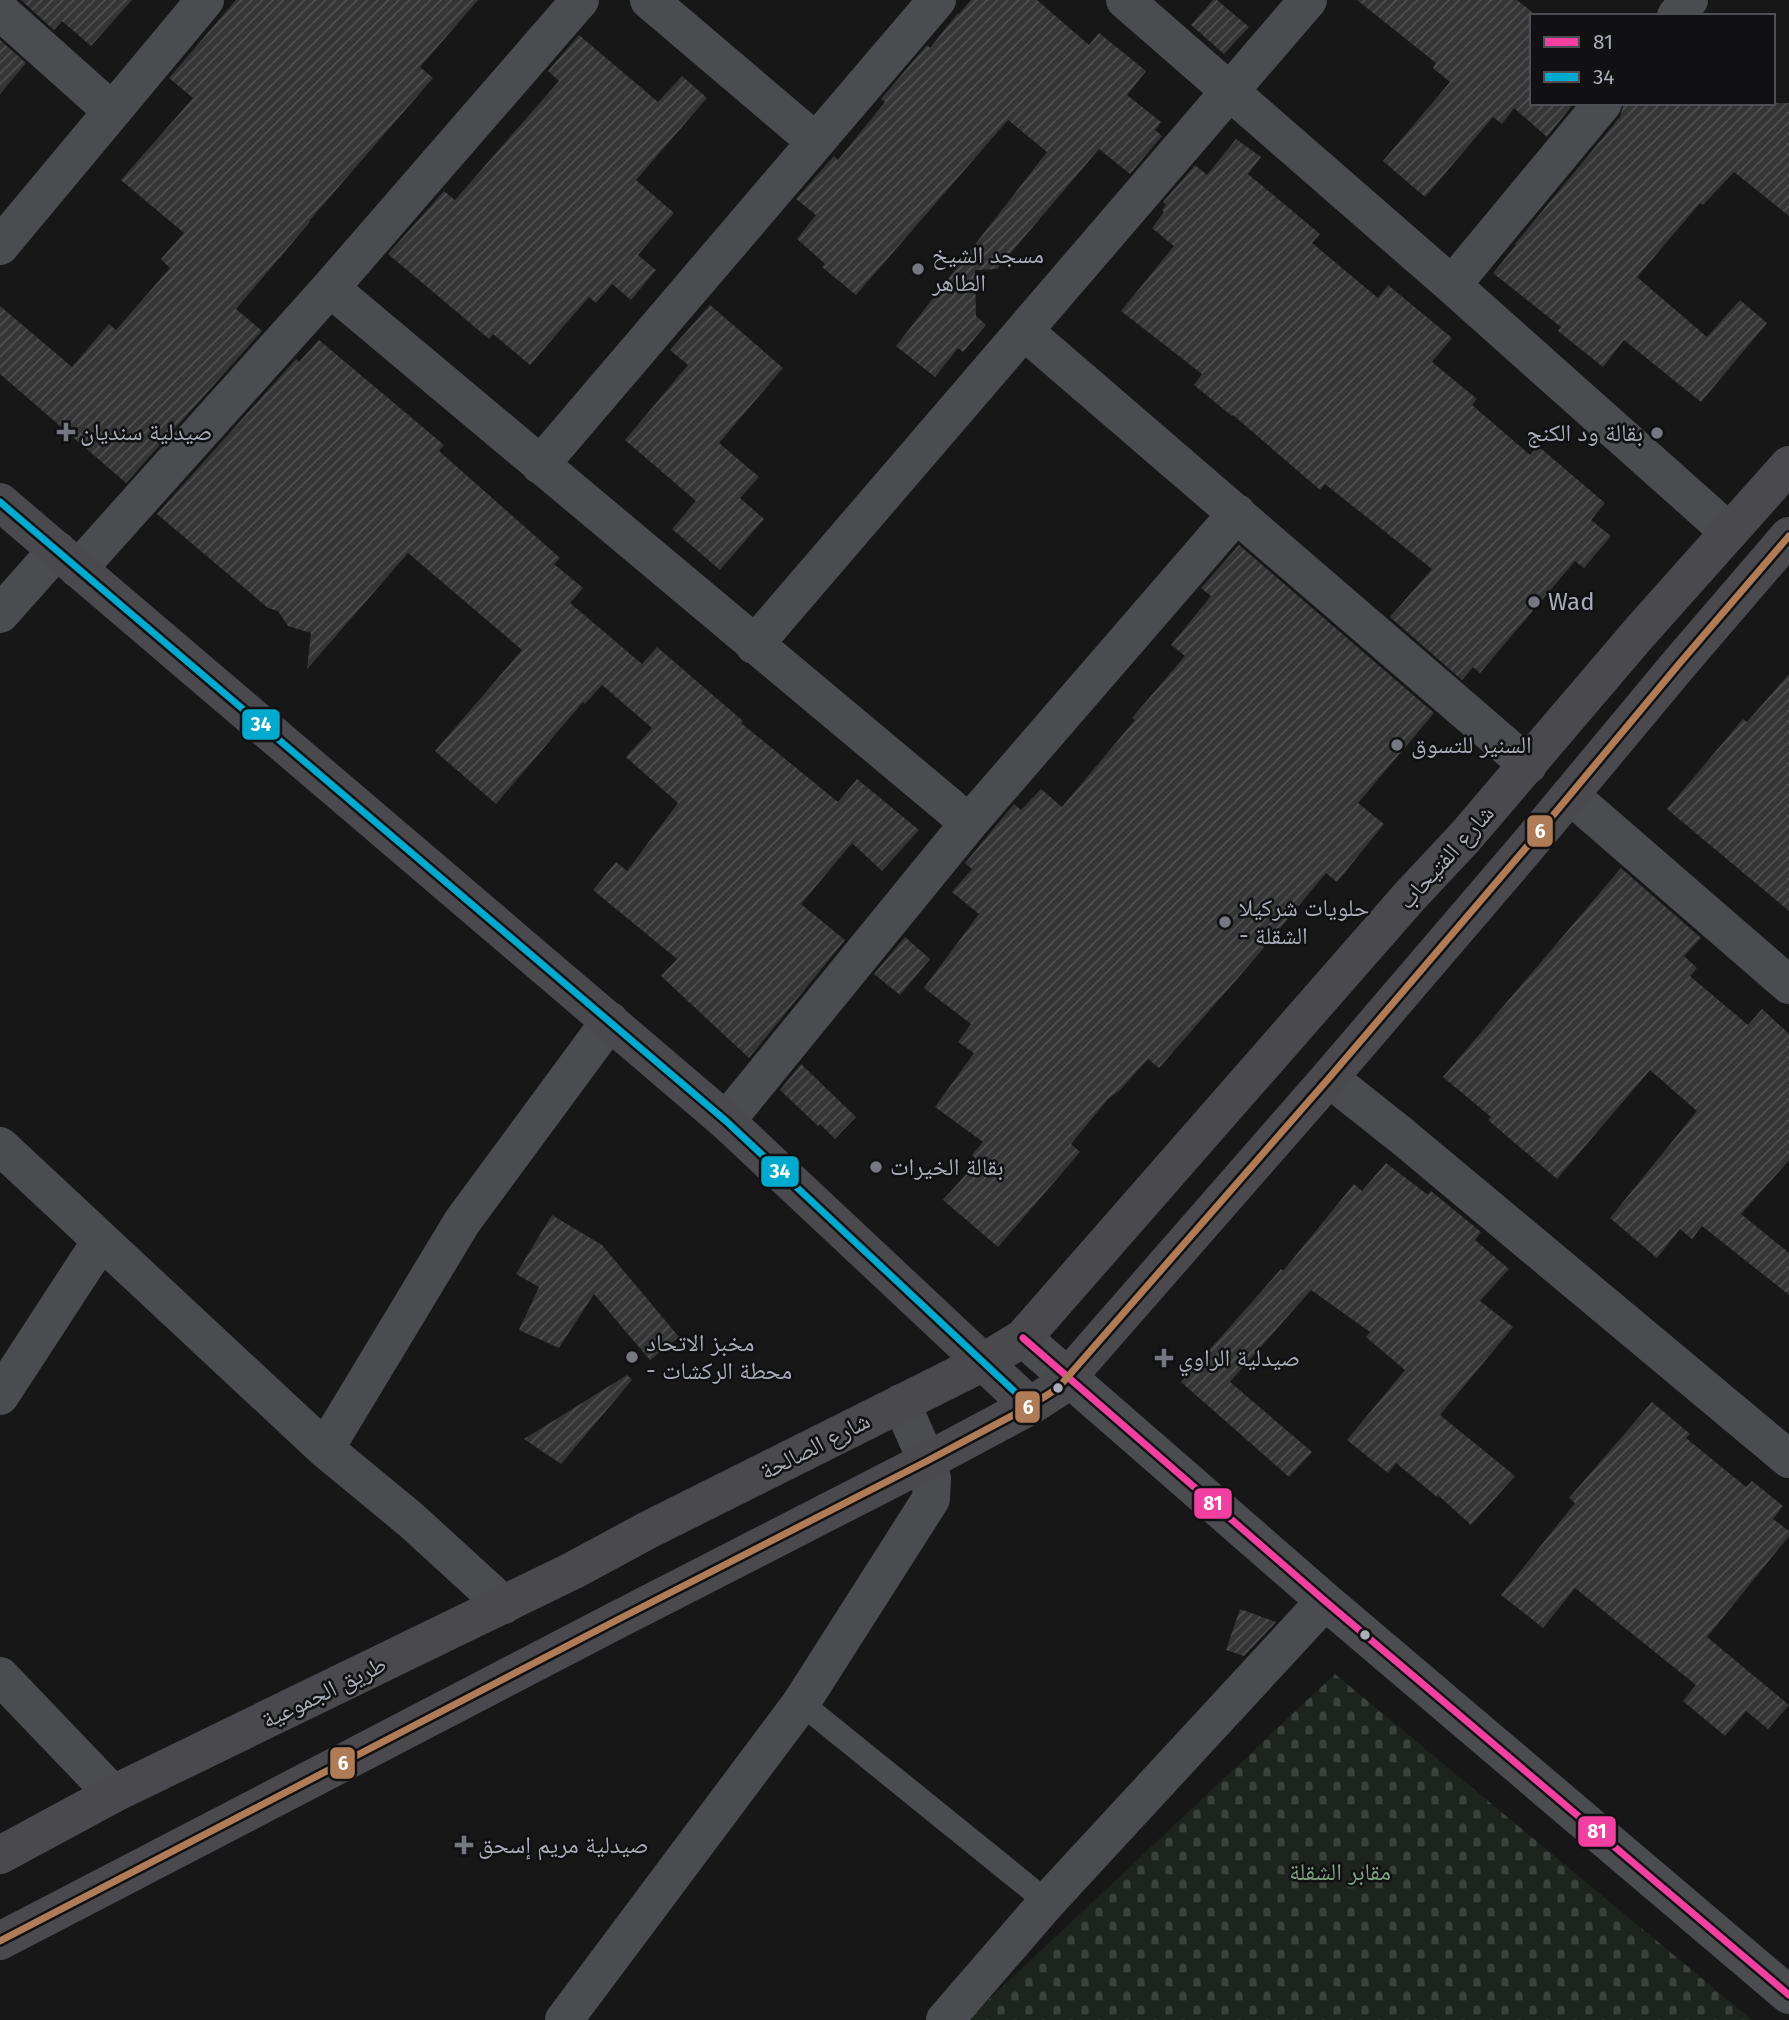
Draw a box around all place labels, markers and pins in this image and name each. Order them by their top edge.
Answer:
place label: مسجد الشيخ الطاهر [931,241,1044,297]
marker: مسجد الشيخ الطاهر [910,261,926,277]
place label: صيدلية سنديان [80,418,212,446]
place label: بقالة ود الكنج [1526,419,1643,448]
marker: صيدلية سنديان [58,424,74,440]
marker: بقالة ود الكنج [1649,425,1665,441]
place label: Wad [1548,588,1595,616]
marker: Wad [1526,594,1542,610]
place label: السنير للتسوق [1411,731,1532,759]
marker: السنير للتسوق [1389,737,1405,753]
place label: حلويات شركيلا - الشقلة [1239,894,1369,950]
marker: حلويات شركيلا - الشقلة [1217,914,1233,930]
place label: بقالة الخيرات [890,1153,1004,1181]
marker: بقالة الخيرات [868,1159,884,1175]
place label: مخبز الاتحاد - محطة الركشات [646,1329,792,1385]
place label: صيدلية الراوي [1178,1344,1300,1377]
marker: مخبز الاتحاد - محطة الركشات [624,1349,640,1365]
marker: صيدلية الراوي [1156,1350,1172,1366]
unlabelled marker [1051,1381,1065,1395]
unlabelled marker [1358,1628,1372,1642]
place label: صيدلية مريم إسحق [478,1831,649,1861]
marker: صيدلية مريم إسحق [456,1837,472,1853]

